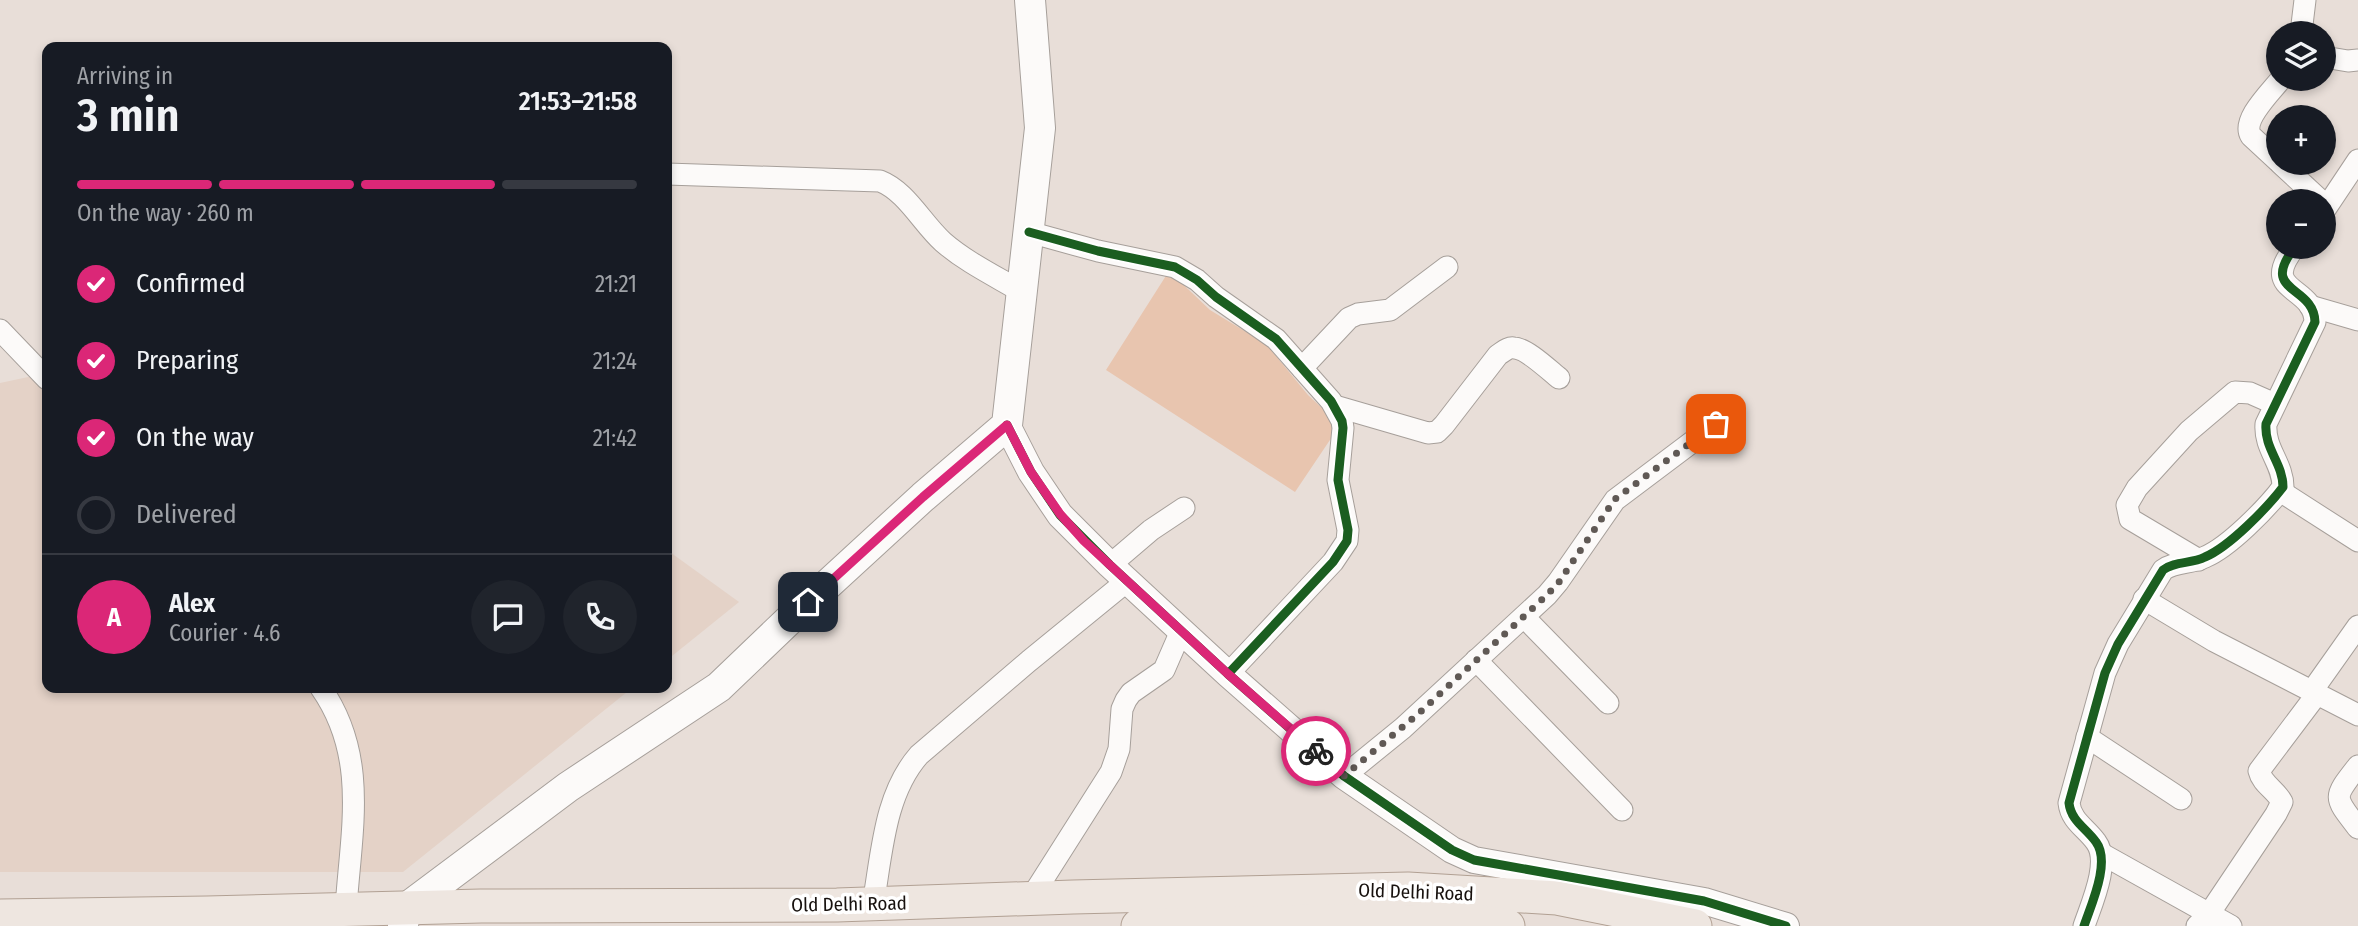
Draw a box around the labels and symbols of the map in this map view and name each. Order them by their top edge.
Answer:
pin [1686,394,1746,454]
pin [778,572,838,632]
courier [1281,716,1351,786]
street label: Old Delhi Road [1358,878,1474,906]
street label: Old Delhi Road [791,891,907,917]

